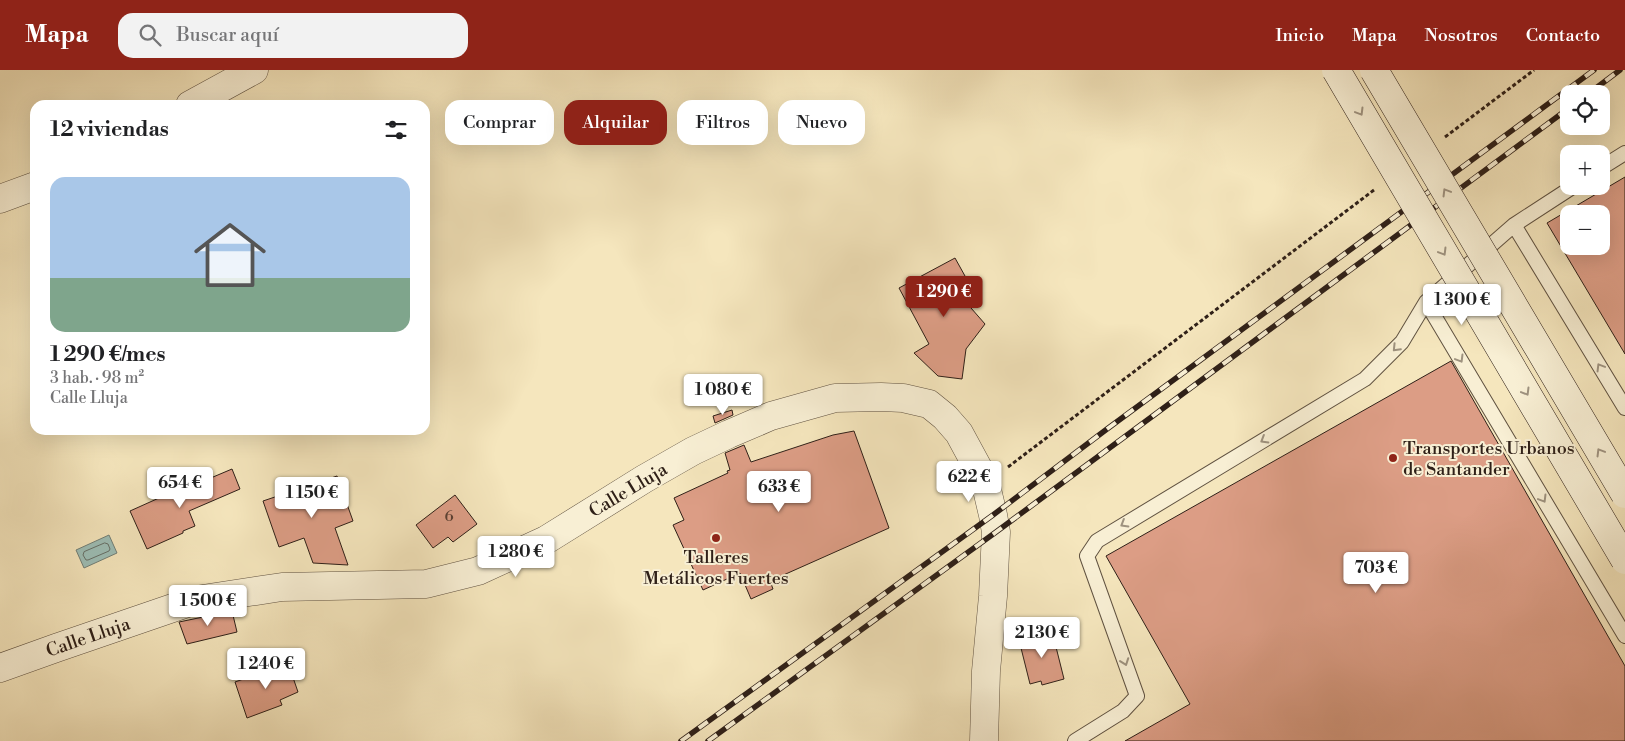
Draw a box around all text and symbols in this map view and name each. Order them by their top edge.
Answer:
search box [118,13,468,58]
text: Mapa [25,20,88,50]
icon: search [136,21,164,49]
text: Buscar aquí [176,23,279,47]
text: Inicio [1275,24,1324,47]
text: Mapa [1352,24,1397,47]
text: Nosotros [1425,24,1498,47]
text: Contacto [1526,24,1600,47]
map controls [1560,85,1610,255]
button: locate [1560,85,1610,135]
chip: Comprar [445,100,554,145]
chip: Alquilar [564,100,667,145]
chip: Filtros [677,100,768,145]
chip: Nuevo [778,100,865,145]
one-way arrow [1354,107,1364,116]
icon: filters [382,116,410,144]
text: 12 viviendas [50,117,169,143]
button: + [1560,145,1610,195]
one-way arrow [1442,188,1452,197]
button: − [1560,205,1610,255]
icon: home [185,210,275,300]
one-way arrow [1437,246,1447,255]
pin: 1 290 € [898,276,990,318]
text: 1 290 € [917,282,971,302]
pin: 1 300 € [1416,284,1508,326]
text: 1 300 € [1434,290,1490,310]
text: 1 290 €/mes [50,342,165,368]
one-way arrow [1393,342,1402,351]
one-way arrow [1454,353,1464,362]
one-way arrow [1596,363,1606,372]
text: 3 hab. · 98 m² [50,368,144,388]
pin: 1 080 € [677,374,769,416]
text: 1 080 € [695,380,751,400]
one-way arrow [1519,386,1529,395]
text: Calle Lluja [50,388,128,408]
one-way arrow [1260,433,1269,443]
place label: Transportes Urbanos de Santander [1403,437,1575,481]
one-way arrow [1597,448,1607,457]
marker: Transportes Urbanos de Santander [1387,452,1399,464]
street label: Calle Lluja [585,458,672,523]
pin: 622 € [934,460,1004,503]
pin: 654 € [145,466,215,509]
text: 622 € [947,467,991,487]
pin: 633 € [744,470,814,513]
text: 654 € [158,473,202,493]
pin: 1 150 € [266,476,358,519]
text: 633 € [758,477,800,497]
text: 1 150 € [286,483,338,503]
one-way arrow [1537,493,1547,502]
house number: 6 [444,507,454,526]
one-way arrow [1121,517,1130,527]
marker: Talleres Metálicos Fuertes [710,532,722,544]
pin: 1 280 € [470,536,562,578]
text: 1 280 € [488,542,544,562]
place label: Talleres Metálicos Fuertes [643,546,789,590]
pin: 703 € [1341,552,1411,594]
text: 703 € [1354,558,1398,578]
pin: 1 500 € [162,584,254,627]
text: 1 500 € [180,591,236,611]
street label: Calle Lluja [43,612,134,663]
pin: 2 130 € [996,616,1088,659]
text: 2 130 € [1015,623,1069,643]
pin: 1 240 € [220,648,312,690]
text: 1 240 € [238,654,294,674]
one-way arrow [1119,657,1129,665]

